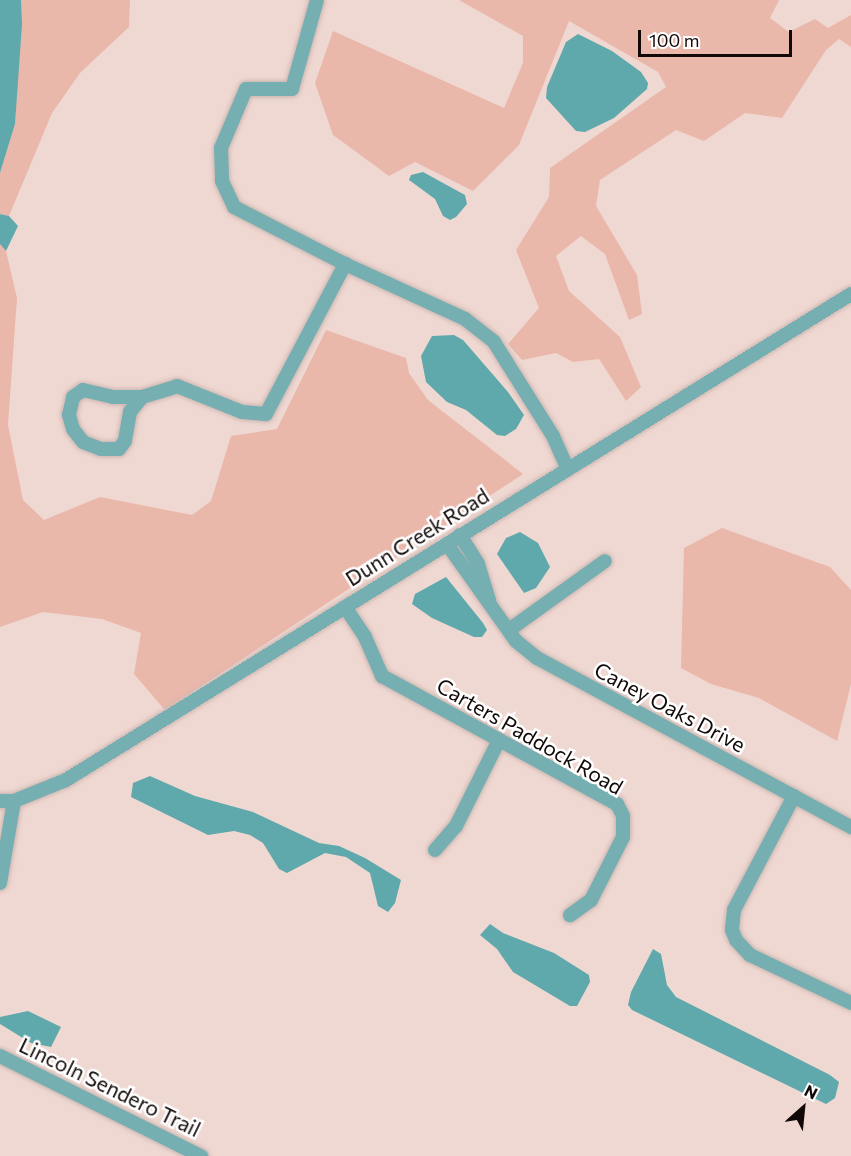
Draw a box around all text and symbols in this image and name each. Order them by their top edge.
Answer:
scale bar [641,18,796,56]
text: 100 m [649,29,699,51]
street label: Dunn Creek Road [341,483,493,591]
street label: Caney Oaks Drive [590,657,750,757]
street label: Carters Paddock Road [432,672,628,800]
street label: Lincoln Sendero Trail [15,1032,205,1142]
north arrow [773,1078,833,1138]
text: N [802,1080,821,1103]

